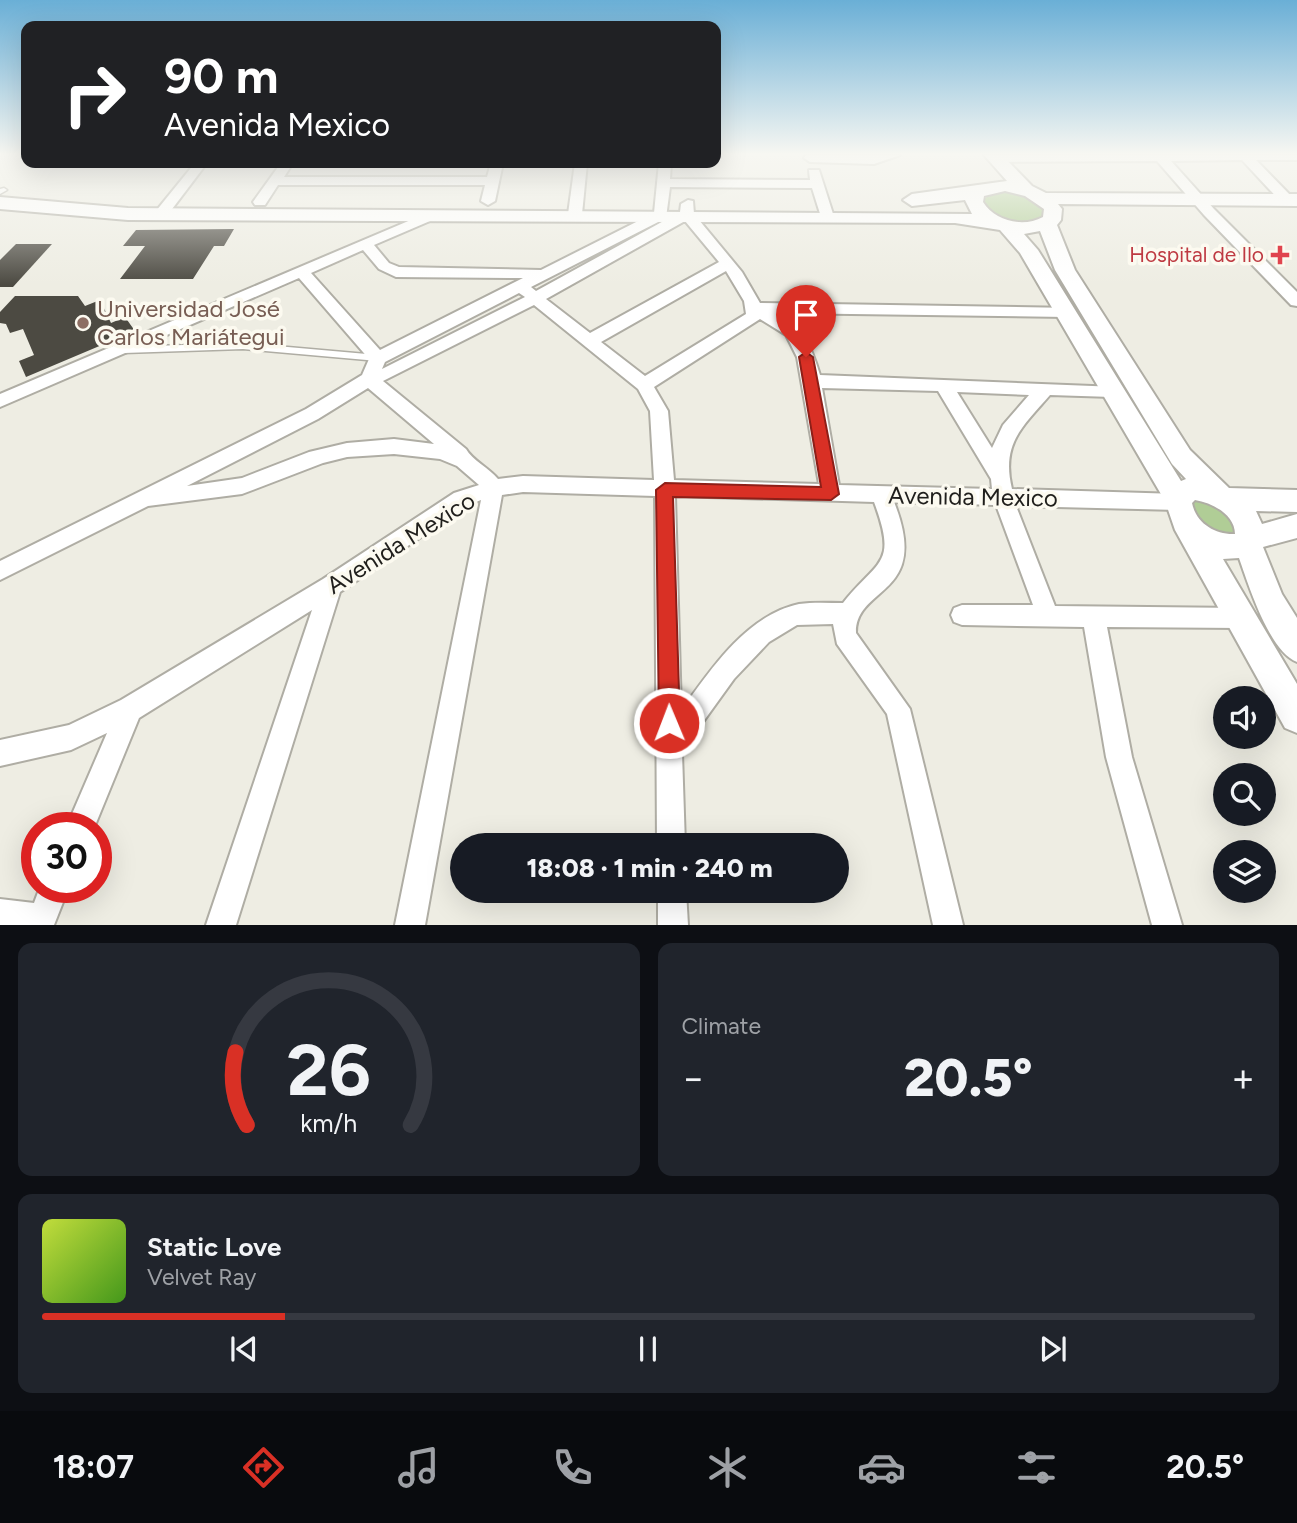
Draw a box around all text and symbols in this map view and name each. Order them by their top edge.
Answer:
text: 90 m [164,46,279,105]
icon: right [49,49,140,140]
text: Avenida Mexico [164,106,390,144]
place label: Hospital de Ilo [1129,242,1264,267]
marker: Hospital de Ilo [1270,245,1290,265]
pin [776,285,836,357]
place label: Universidad José Carlos Mariátegui [97,294,285,351]
icon: arrive [787,296,825,334]
marker: Universidad José Carlos Mariátegui [75,315,91,331]
street label: Avenida Mexico [888,481,1058,512]
street label: Avenida Mexico [321,485,480,600]
position arrow [632,686,706,760]
map controls [1213,686,1276,903]
button: sound [1213,686,1276,749]
button: search [1213,763,1276,826]
speed limit sign: 30 [21,812,112,903]
button: layers [1213,840,1276,903]
text: 18:08 · 1 min · 240 m [526,852,773,884]
text: Climate [682,1012,761,1040]
text: 26 [287,1027,371,1114]
text: 20.5° [904,1047,1033,1109]
text: − [682,1055,705,1101]
text: + [1231,1055,1255,1101]
text: km/h [300,1108,357,1138]
text: Static Love [147,1231,281,1263]
text: Velvet Ray [147,1263,256,1291]
icon: previous [225,1330,263,1368]
icon: pause [629,1330,667,1368]
icon: next [1034,1330,1072,1368]
icon: directions [239,1443,288,1492]
icon: music [394,1443,443,1492]
icon: phone [548,1443,597,1492]
icon: climate [703,1443,752,1492]
icon: car [857,1443,906,1492]
icon: filters [1012,1443,1061,1492]
text: 18:07 [53,1448,134,1486]
text: 20.5° [1166,1448,1244,1486]

